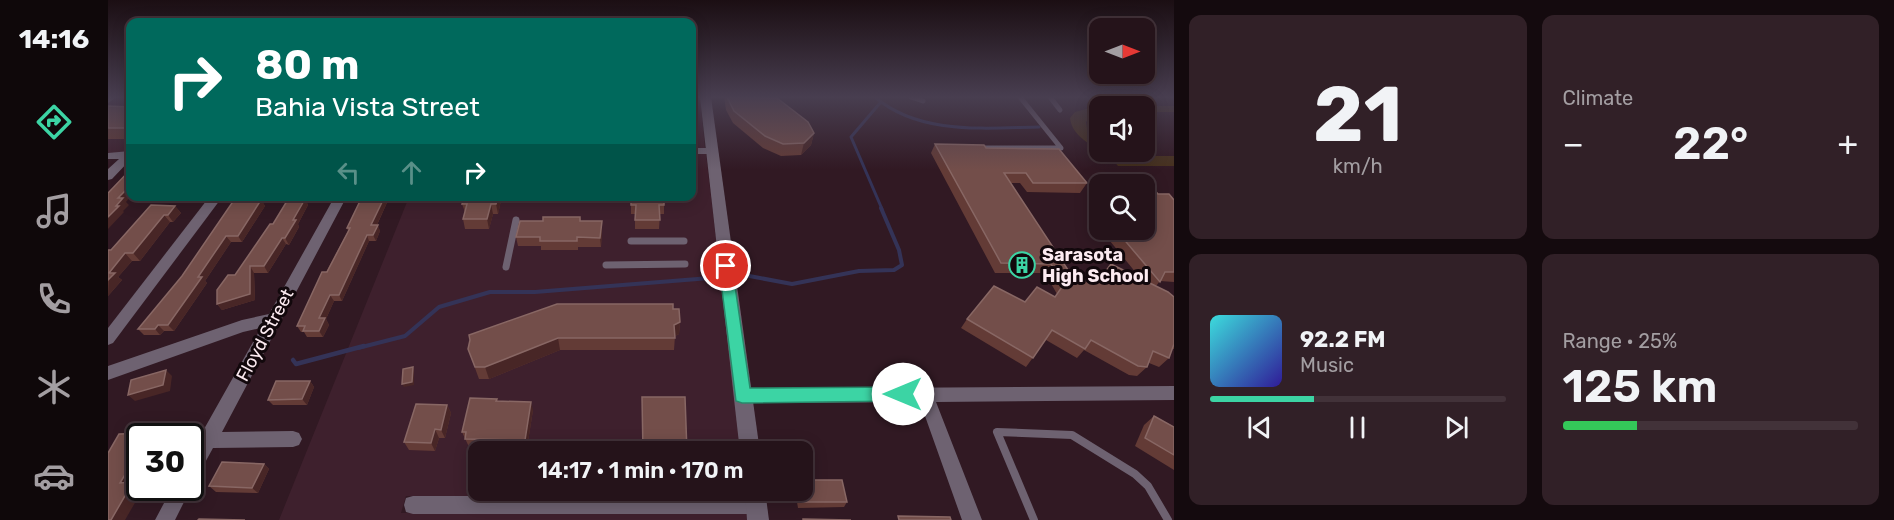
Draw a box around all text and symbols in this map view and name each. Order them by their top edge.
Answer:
north arrow [1089,18,1155,84]
map controls [1089,18,1155,240]
text: 14:16 [19,23,89,55]
text: 80 m [255,40,359,90]
icon: right [156,42,234,120]
text: 21 [1313,68,1402,161]
text: Climate [1563,86,1633,110]
text: Bahia Vista Street [255,91,480,123]
button: sound [1089,96,1155,162]
icon: directions [33,101,75,143]
text: 22° [1673,117,1748,170]
text: − [1563,124,1584,163]
text: + [1837,124,1858,163]
text: km/h [1333,154,1383,178]
icon: left [332,156,365,189]
icon: ahead [395,156,428,189]
icon: right [458,156,491,189]
button: search [1089,174,1155,240]
icon: music [33,190,75,232]
pin [700,240,751,291]
place label: Sarasota High School [1042,244,1149,287]
icon: arrive [709,249,742,282]
building icon: Sarasota High School [1007,250,1037,280]
icon: phone [33,278,75,320]
street label: Floyd Street [231,285,299,385]
text: 92.2 FM [1300,326,1385,353]
text: Range · 25% [1563,329,1677,353]
text: Music [1300,353,1354,377]
text: 125 km [1563,360,1717,413]
position arrow [871,362,935,426]
icon: climate [33,366,75,408]
icon: previous [1243,411,1276,444]
icon: pause [1341,411,1374,444]
icon: next [1440,411,1473,444]
speed limit sign: 30 [126,423,204,501]
icon: car [33,455,75,497]
text: 14:17 · 1 min · 170 m [538,457,743,484]

